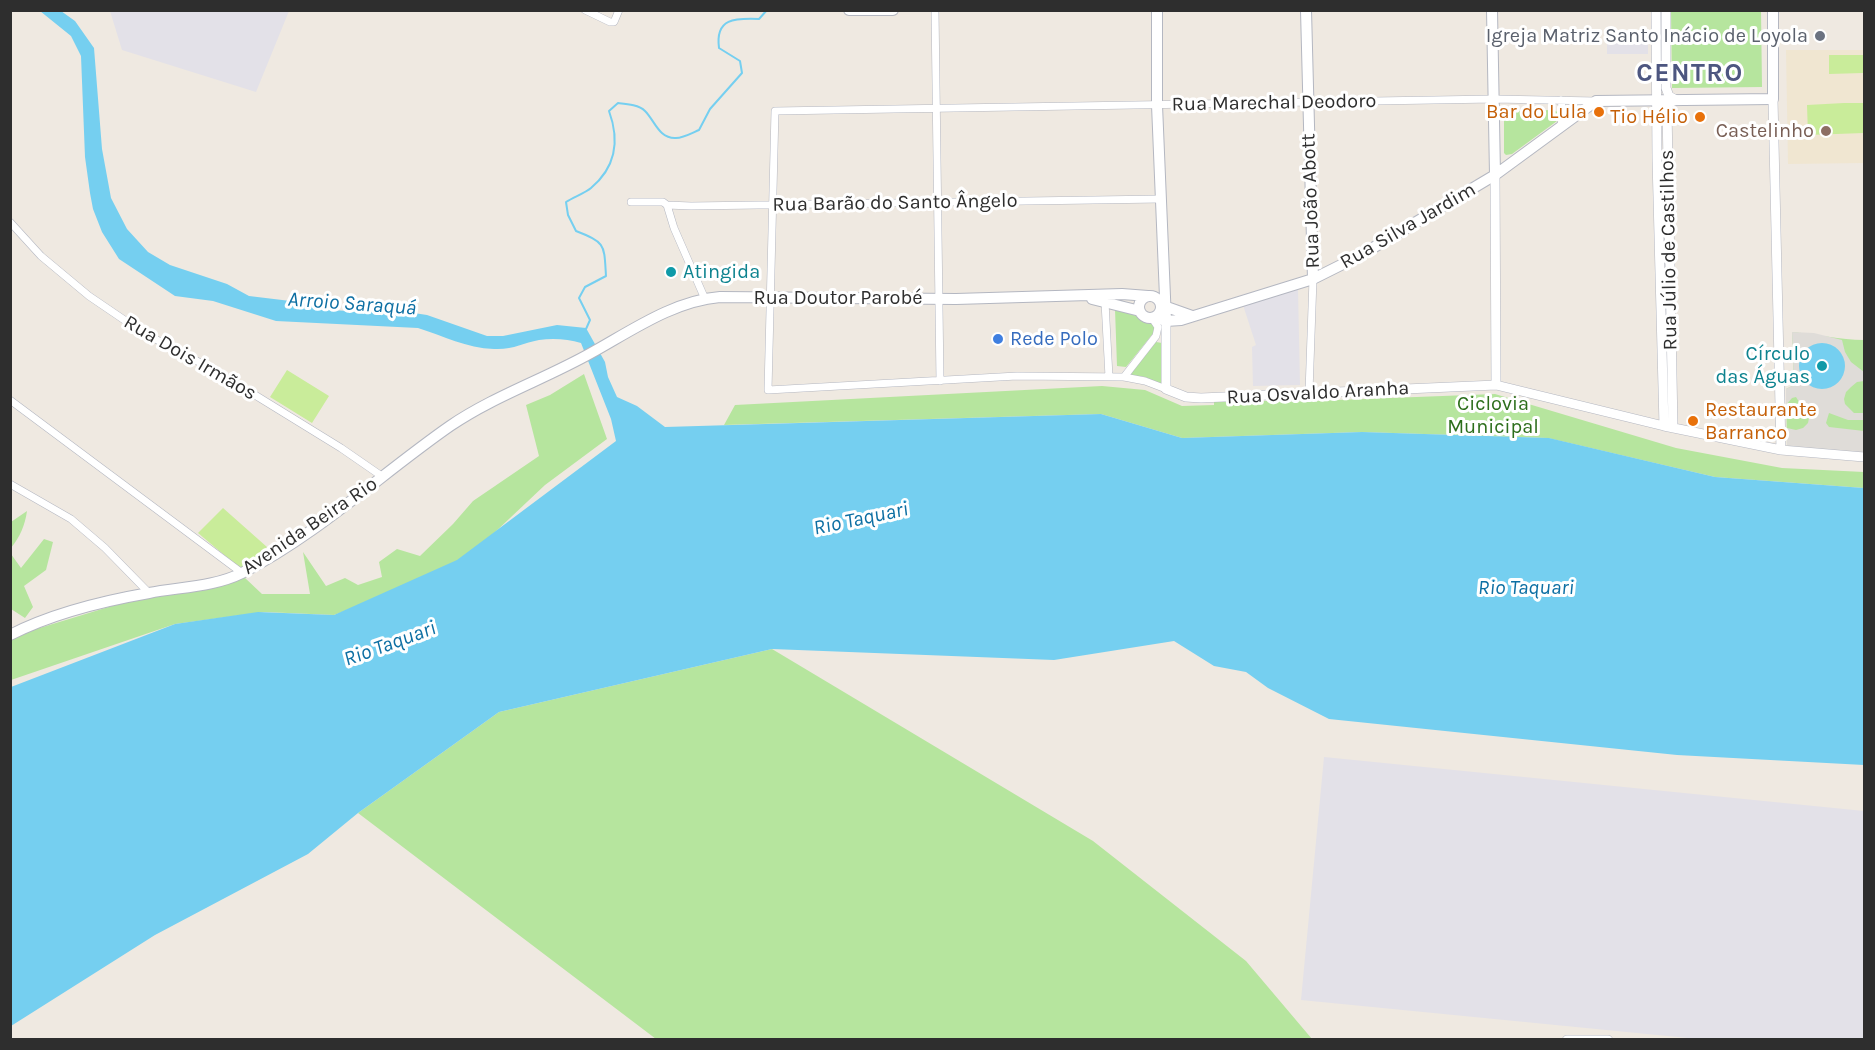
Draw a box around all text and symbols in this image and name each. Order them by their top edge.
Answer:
place label: Igreja Matriz Santo Inácio de Loyola [1486,24,1808,48]
marker: Igreja Matriz Santo Inácio de Loyola [1813,29,1827,43]
district label: CENTRO [1636,58,1744,90]
street label: Rua Marechal Deodoro [1171,89,1377,117]
place label: Bar do Lula [1486,100,1587,124]
marker: Bar do Lula [1592,105,1606,119]
place label: Tio Hélio [1610,105,1688,129]
marker: Tio Hélio [1693,110,1707,124]
place label: Castelinho [1716,119,1814,143]
marker: Castelinho [1819,124,1833,138]
street label: Rua João Abott [1297,133,1325,269]
street label: Rua Júlio de Castilhos [1655,149,1683,351]
street label: Rua Silva Jardim [1336,178,1480,274]
street label: Rua Barão do Santo Ângelo [772,189,1018,217]
place label: Atingida [683,260,760,284]
marker: Atingida [664,265,678,279]
street label: Rua Doutor Parobé [753,286,923,310]
water label: Arroio Saraquá [287,287,417,321]
street label: Rua Dois Irmãos [119,310,261,406]
place label: Rede Polo [1010,327,1098,351]
marker: Rede Polo [991,332,1005,346]
place label: Círculo das Águas [1715,342,1810,389]
marker: Círculo das Águas [1815,359,1829,373]
street label: Rua Osvaldo Aranha [1226,376,1410,410]
park label: Ciclovia Municipal [1447,392,1539,439]
place label: Restaurante Barranco [1705,398,1817,445]
marker: Restaurante Barranco [1686,414,1700,428]
street label: Avenida Beira Rio [238,472,382,580]
water label: Rio Taquari [811,497,911,541]
water label: Rio Taquari [1478,575,1574,601]
water label: Rio Taquari [340,616,440,672]

